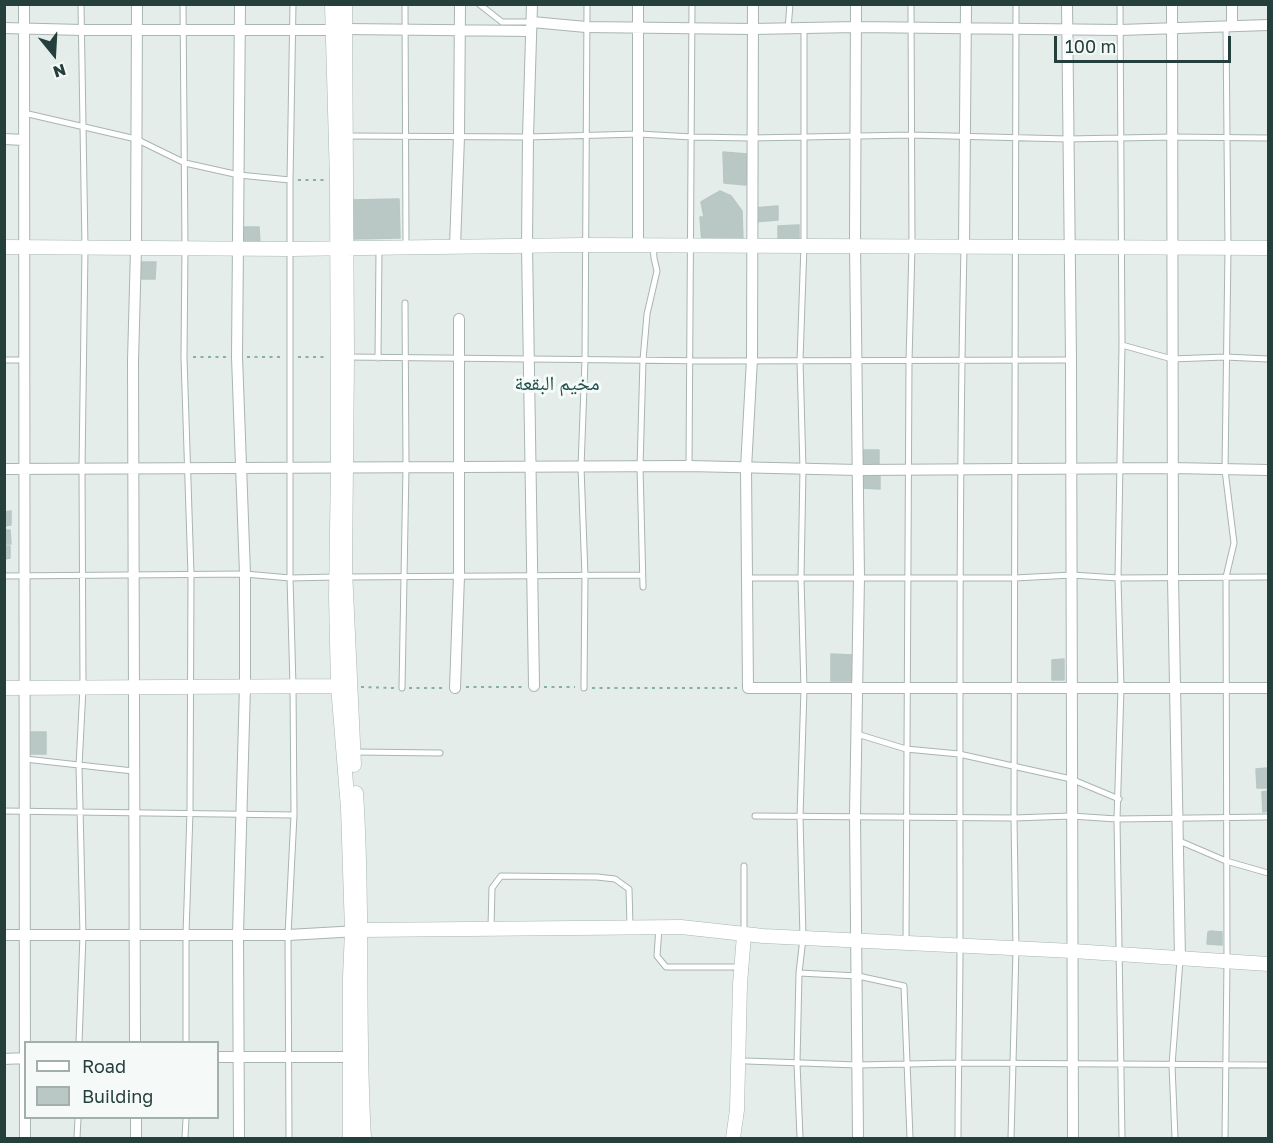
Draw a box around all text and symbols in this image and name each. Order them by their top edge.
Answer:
north arrow [24,24,84,84]
scale bar [1057,24,1234,62]
text: 100 m [1065,35,1116,57]
text: N [51,60,68,83]
district label: مخيم البقعة [514,372,600,396]
legend [24,1041,219,1119]
text: Road [82,1055,126,1077]
text: Building [82,1085,153,1107]

